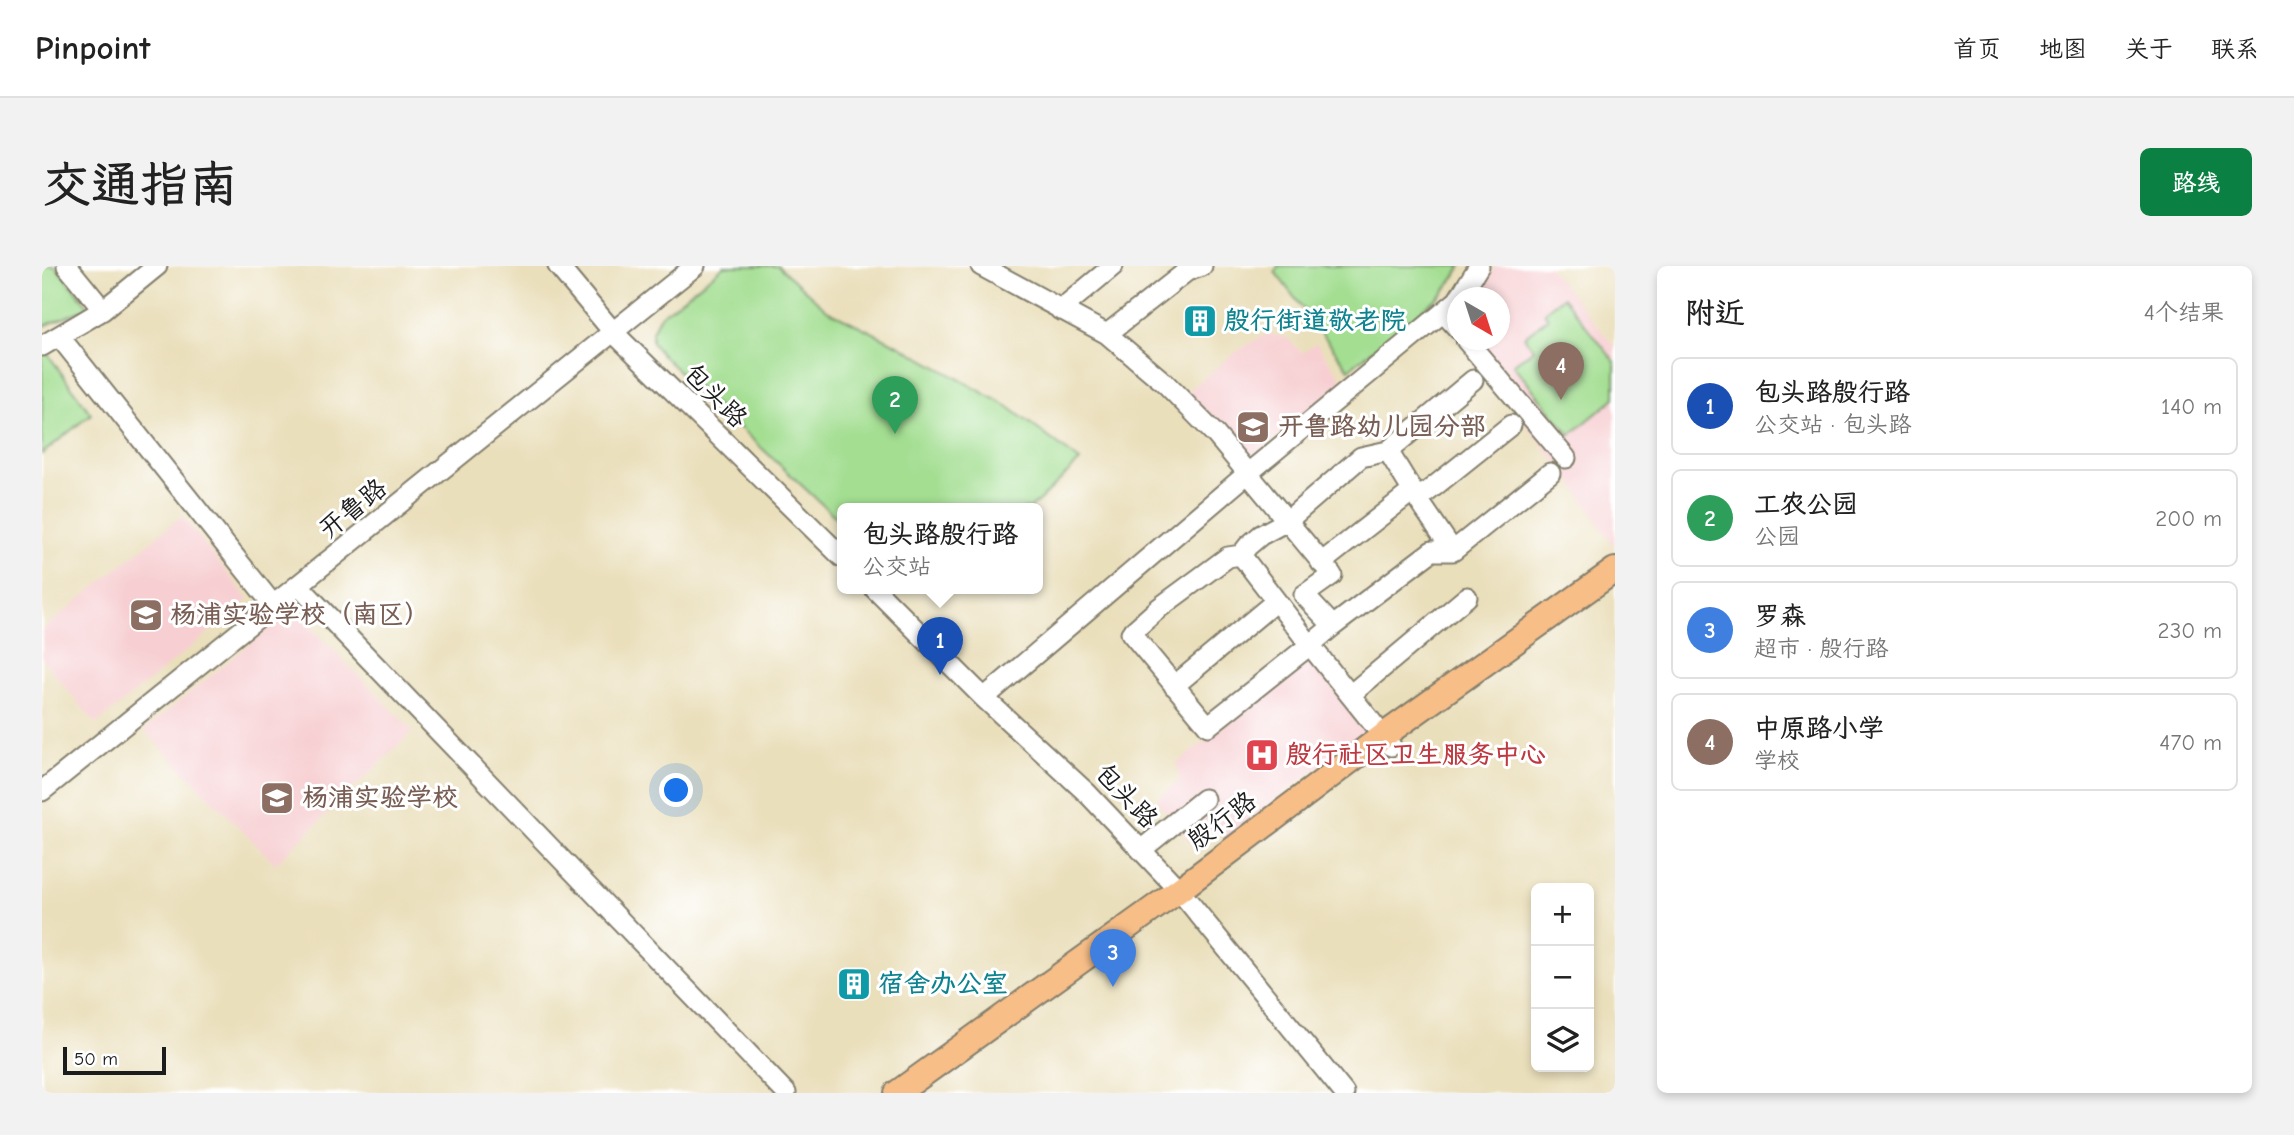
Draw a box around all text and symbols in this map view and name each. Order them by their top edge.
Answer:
text: Pinpoint [35,29,150,67]
text: 首页 [1953,35,2001,63]
text: 地图 [2039,35,2087,63]
text: 关于 [2125,35,2173,63]
text: 联系 [2211,35,2259,63]
button: 路线 [2140,148,2252,216]
text: 交通指南 [42,157,238,213]
north arrow [1447,287,1510,350]
text: 附近 [1685,296,1745,331]
text: 4个结果 [2144,299,2224,326]
building icon: 殷行街道敬老院 [1181,302,1219,340]
place label: 殷行街道敬老院 [1224,306,1406,336]
pin: 4 [1538,342,1584,400]
street label: 包头路 [677,358,753,434]
pin: 2 [872,376,918,434]
text: 包头路殷行路 [1754,378,1910,408]
text: 1 [1705,393,1715,420]
text: 140 m [2161,393,2222,420]
school or university icon: 开鲁路幼儿园分部 [1234,408,1272,446]
text: 公交站 · 包头路 [1754,411,1911,438]
place label: 开鲁路幼儿园分部 [1278,412,1486,442]
street label: 开鲁路 [313,473,393,545]
text: 工农公园 [1754,490,1858,520]
popup [837,503,1043,594]
text: 2 [1704,505,1716,532]
text: 200 m [2155,505,2222,532]
text: 包头路殷行路 [862,520,1018,550]
text: 公园 [1754,523,1800,550]
text: 公交站 [862,553,931,580]
school or university icon: 杨浦实验学校（南区） [127,596,165,634]
place label: 杨浦实验学校（南区） [170,600,430,630]
text: 罗森 [1754,602,1806,632]
pin: 1 [917,617,963,675]
text: 3 [1704,617,1716,644]
text: 230 m [2158,617,2222,644]
text: 超市 · 殷行路 [1754,635,1888,662]
text: 中原路小学 [1754,714,1884,744]
text: 4 [1705,729,1715,756]
text: 470 m [2159,729,2222,756]
hospital icon: 殷行社区卫生服务中心 [1243,736,1281,774]
place label: 殷行社区卫生服务中心 [1286,740,1546,770]
text: 学校 [1754,747,1800,774]
street label: 包头路 [1088,758,1164,834]
your location [659,773,693,807]
school or university icon: 杨浦实验学校 [258,779,296,817]
place label: 杨浦实验学校 [302,783,458,813]
street label: 殷行路 [1182,786,1262,856]
map controls [1531,883,1594,1072]
button: + [1531,883,1594,946]
pin: 3 [1090,929,1136,987]
button: − [1531,946,1594,1009]
building icon: 宿舍办公室 [835,965,873,1003]
place label: 宿舍办公室 [878,969,1008,999]
button: layers [1531,1009,1594,1072]
scale bar [63,1044,166,1076]
text: 50 m [74,1048,118,1070]

